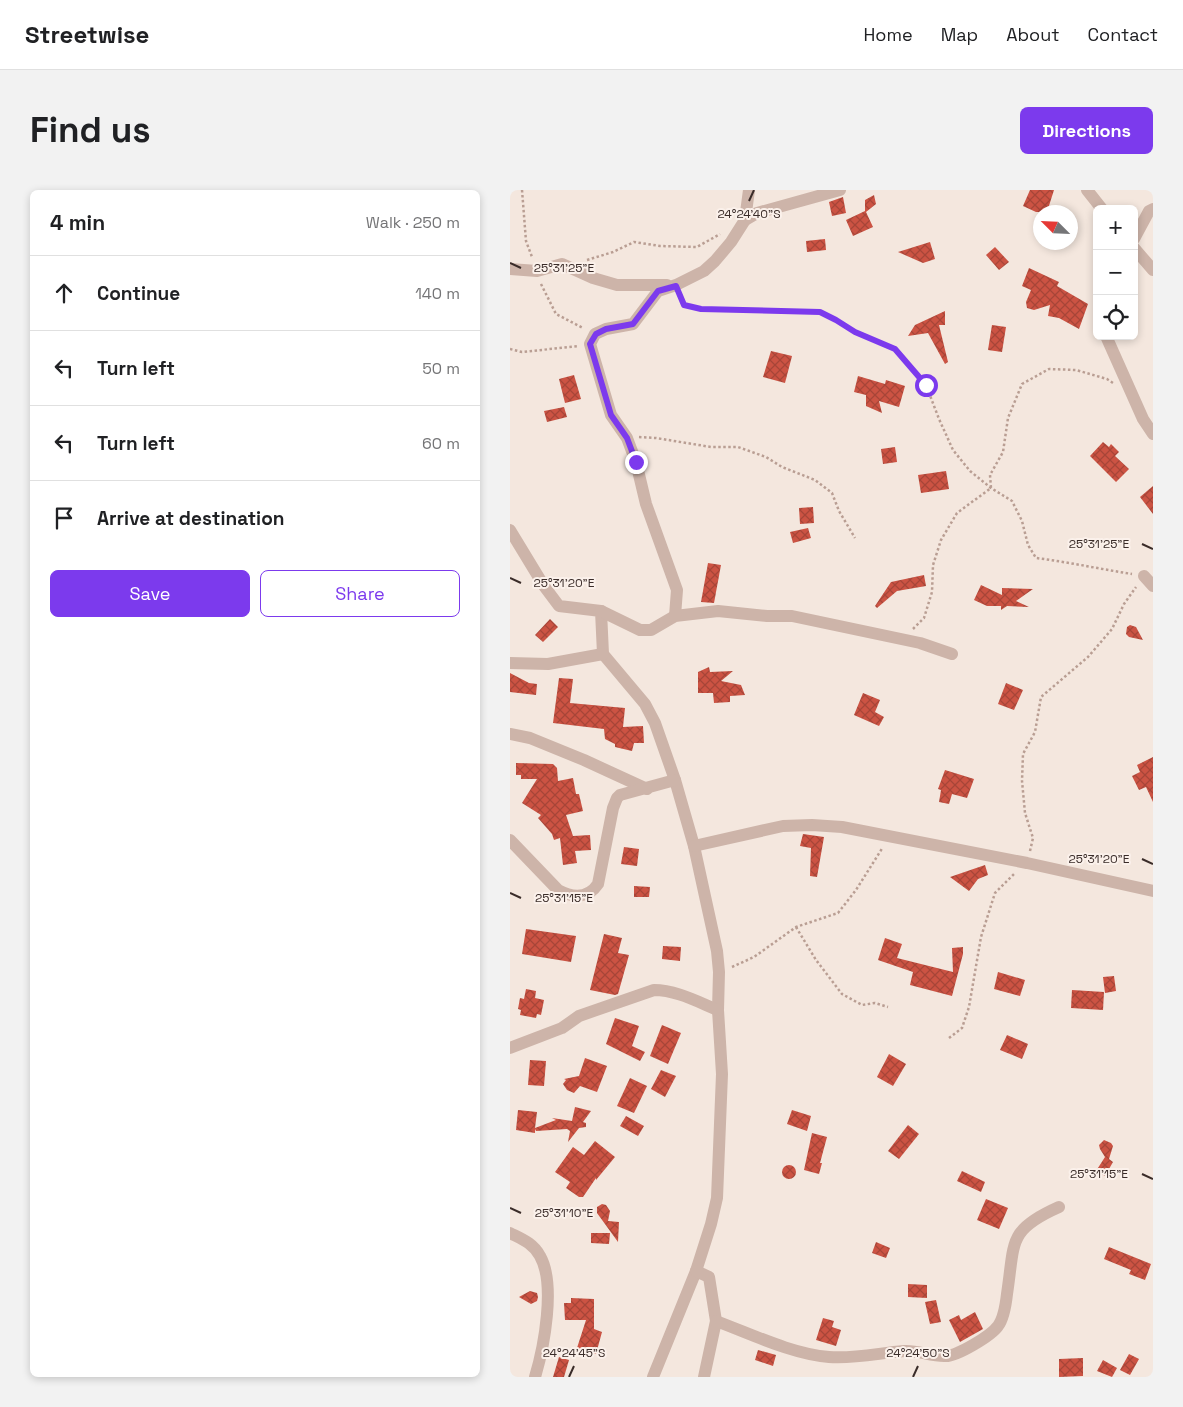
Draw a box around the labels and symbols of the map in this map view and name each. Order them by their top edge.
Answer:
north arrow [1033,205,1078,250]
text: 24°24'40"S [717,206,781,222]
text: 25°31'25"E [534,260,594,276]
route start [915,374,938,397]
route end [625,451,648,474]
text: 25°31'25"E [1069,536,1129,552]
text: 25°31'20"E [534,575,595,591]
text: 25°31'20"E [1069,851,1130,867]
text: 25°31'15"E [535,890,593,906]
text: 25°31'15"E [1070,1166,1128,1182]
text: 25°31'10"E [535,1205,594,1221]
text: 24°24'45"S [543,1345,605,1361]
text: 24°24'50"S [886,1345,950,1361]

